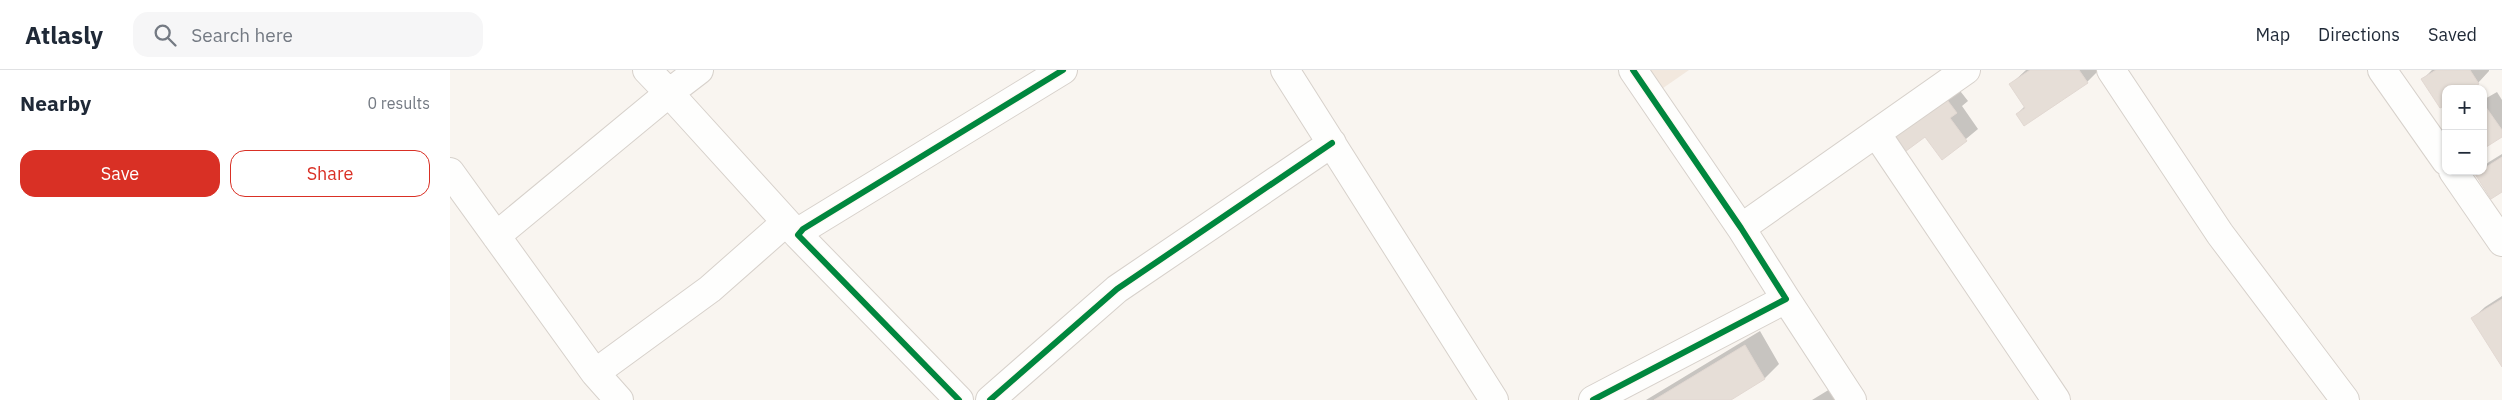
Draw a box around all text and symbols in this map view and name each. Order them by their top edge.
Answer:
search box [133,12,483,57]
text: Atlasly [25,19,103,51]
icon: search [151,21,179,49]
text: Search here [191,23,293,47]
text: Map [2255,23,2290,46]
text: Directions [2318,23,2400,46]
text: Saved [2428,23,2477,46]
map controls [2442,85,2487,175]
button: + [2442,85,2487,130]
text: Nearby [20,89,91,117]
text: 0 results [367,93,430,113]
button: − [2442,130,2487,175]
button: Save [20,150,220,197]
button: Share [230,150,430,197]

